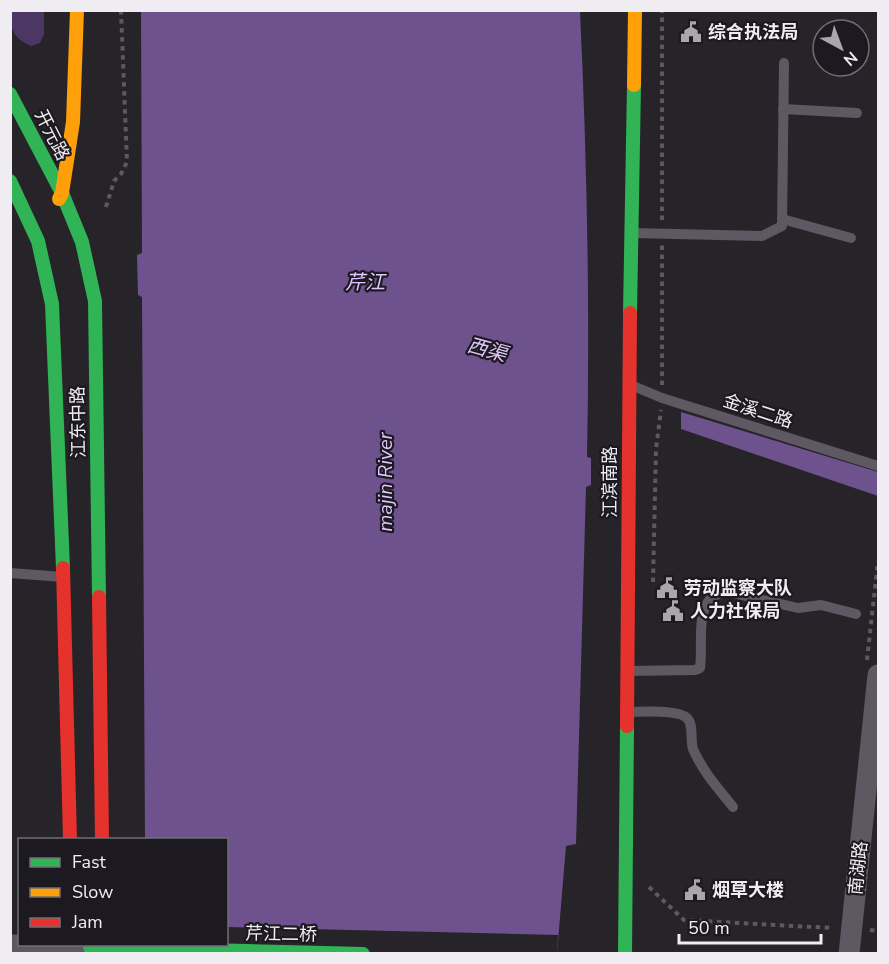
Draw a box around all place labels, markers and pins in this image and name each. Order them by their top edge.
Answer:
public building icon: 综合执法局 [679,20,703,44]
place label: 综合执法局 [708,20,798,44]
public building icon: 劳动监察大队 [655,576,679,600]
place label: 劳动监察大队 [684,576,792,600]
public building icon: 人力社保局 [661,599,685,623]
place label: 人力社保局 [690,599,780,623]
public building icon: 烟草大楼 [683,878,707,902]
place label: 烟草大楼 [712,878,784,902]

